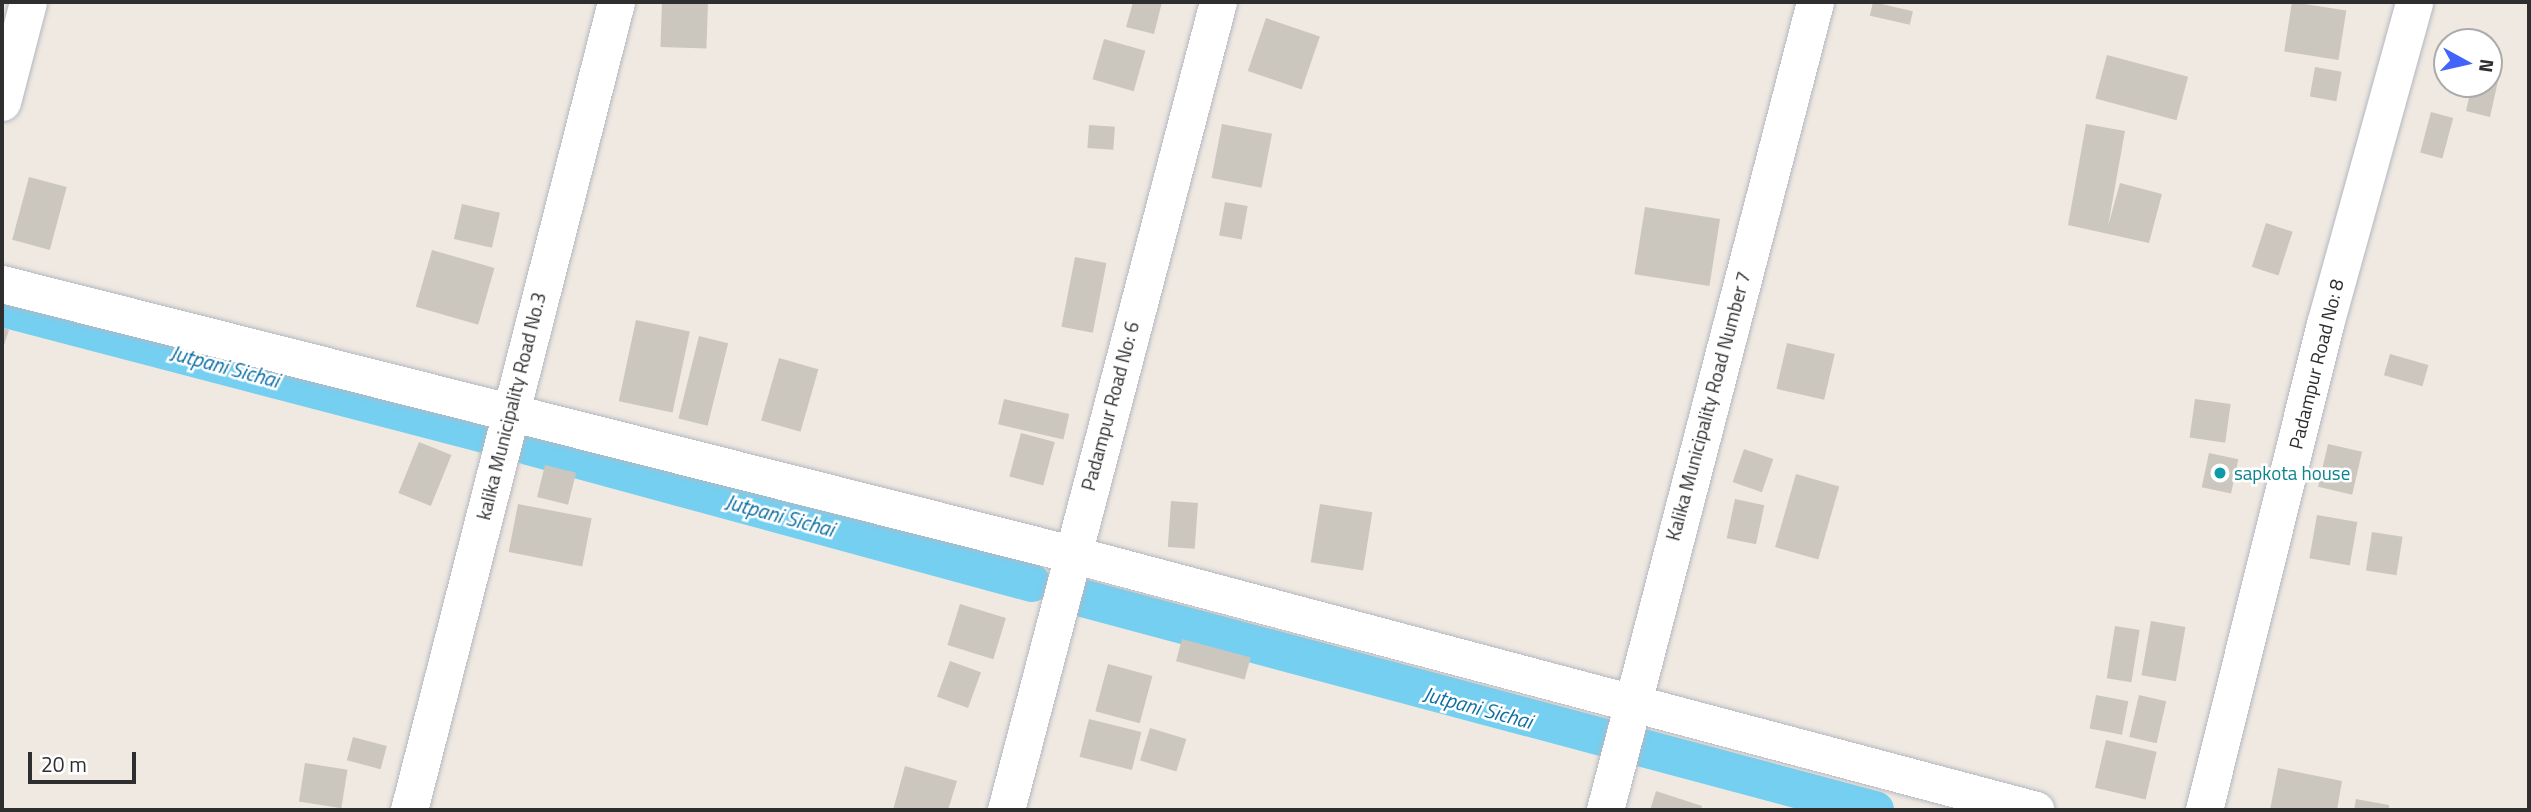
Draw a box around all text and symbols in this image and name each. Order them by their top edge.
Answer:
north arrow [2433,28,2503,98]
text: N [2472,57,2503,74]
street label: Kalika Municipality Road Number 7 [1661,269,1755,543]
street label: Padampur Road No: 8 [2284,277,2348,451]
street label: kalika Municipality Road No.3 [472,290,550,522]
street label: Padampur Road No: 6 [1076,319,1144,493]
water label: Jutpani Sichai [168,339,282,393]
place label: sapkota house [2234,462,2350,484]
marker: sapkota house [2212,465,2228,481]
water label: Jutpani Sichai [723,488,837,542]
water label: Jutpani Sichai [1421,680,1535,734]
scale bar [32,738,140,782]
text: 20 m [41,748,87,780]

